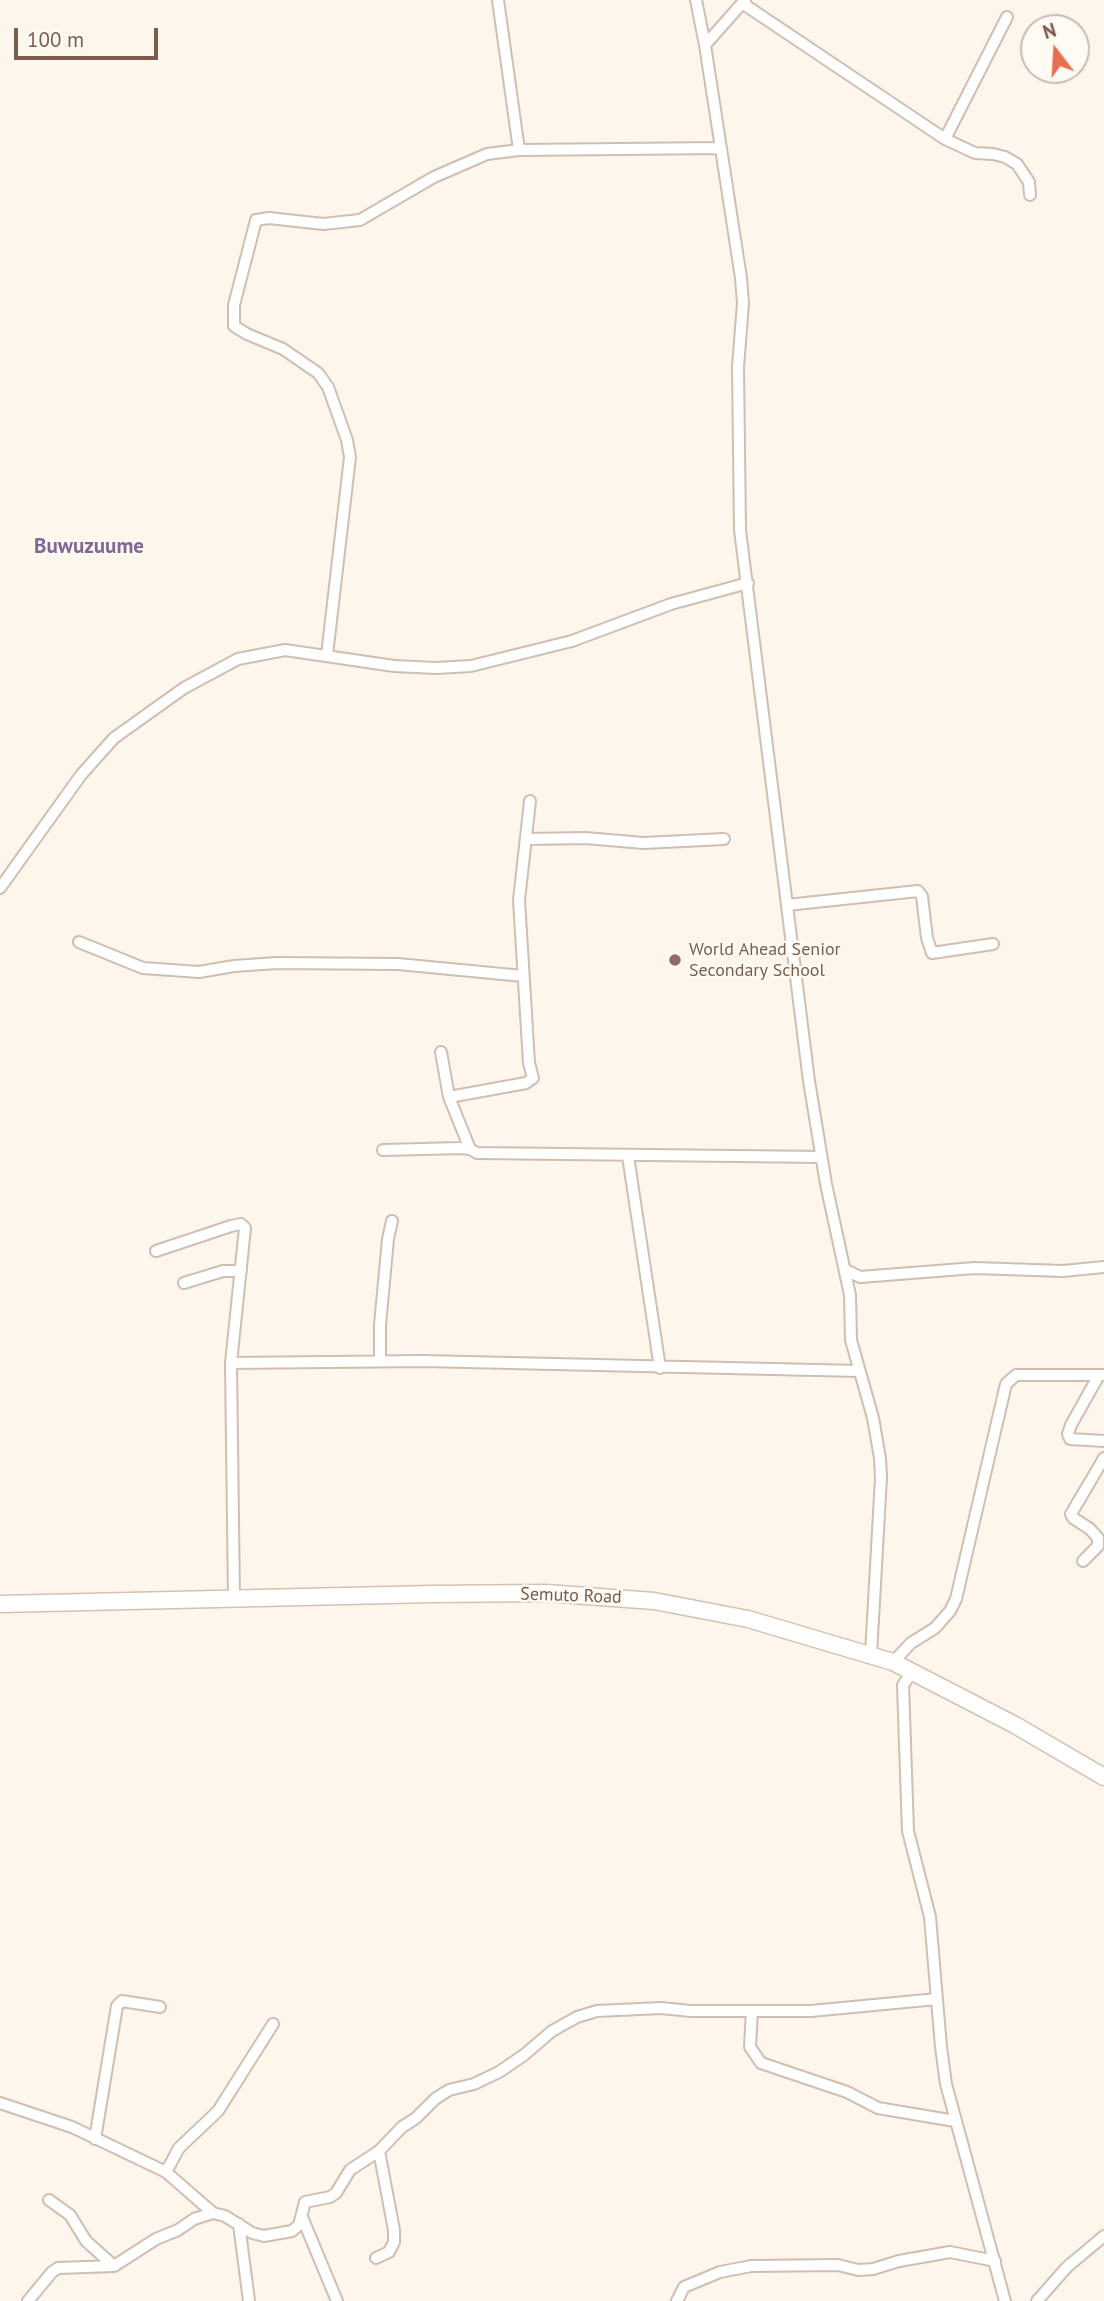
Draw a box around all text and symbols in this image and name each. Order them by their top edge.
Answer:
scale bar [18,14,161,58]
north arrow [1020,14,1090,84]
text: N [1040,18,1059,44]
text: 100 m [27,26,84,53]
district label: Buwuzuume [34,534,144,560]
place label: World Ahead Senior Secondary School [689,939,841,982]
marker: World Ahead Senior Secondary School [667,952,683,968]
street label: Semuto Road [520,1583,622,1609]

